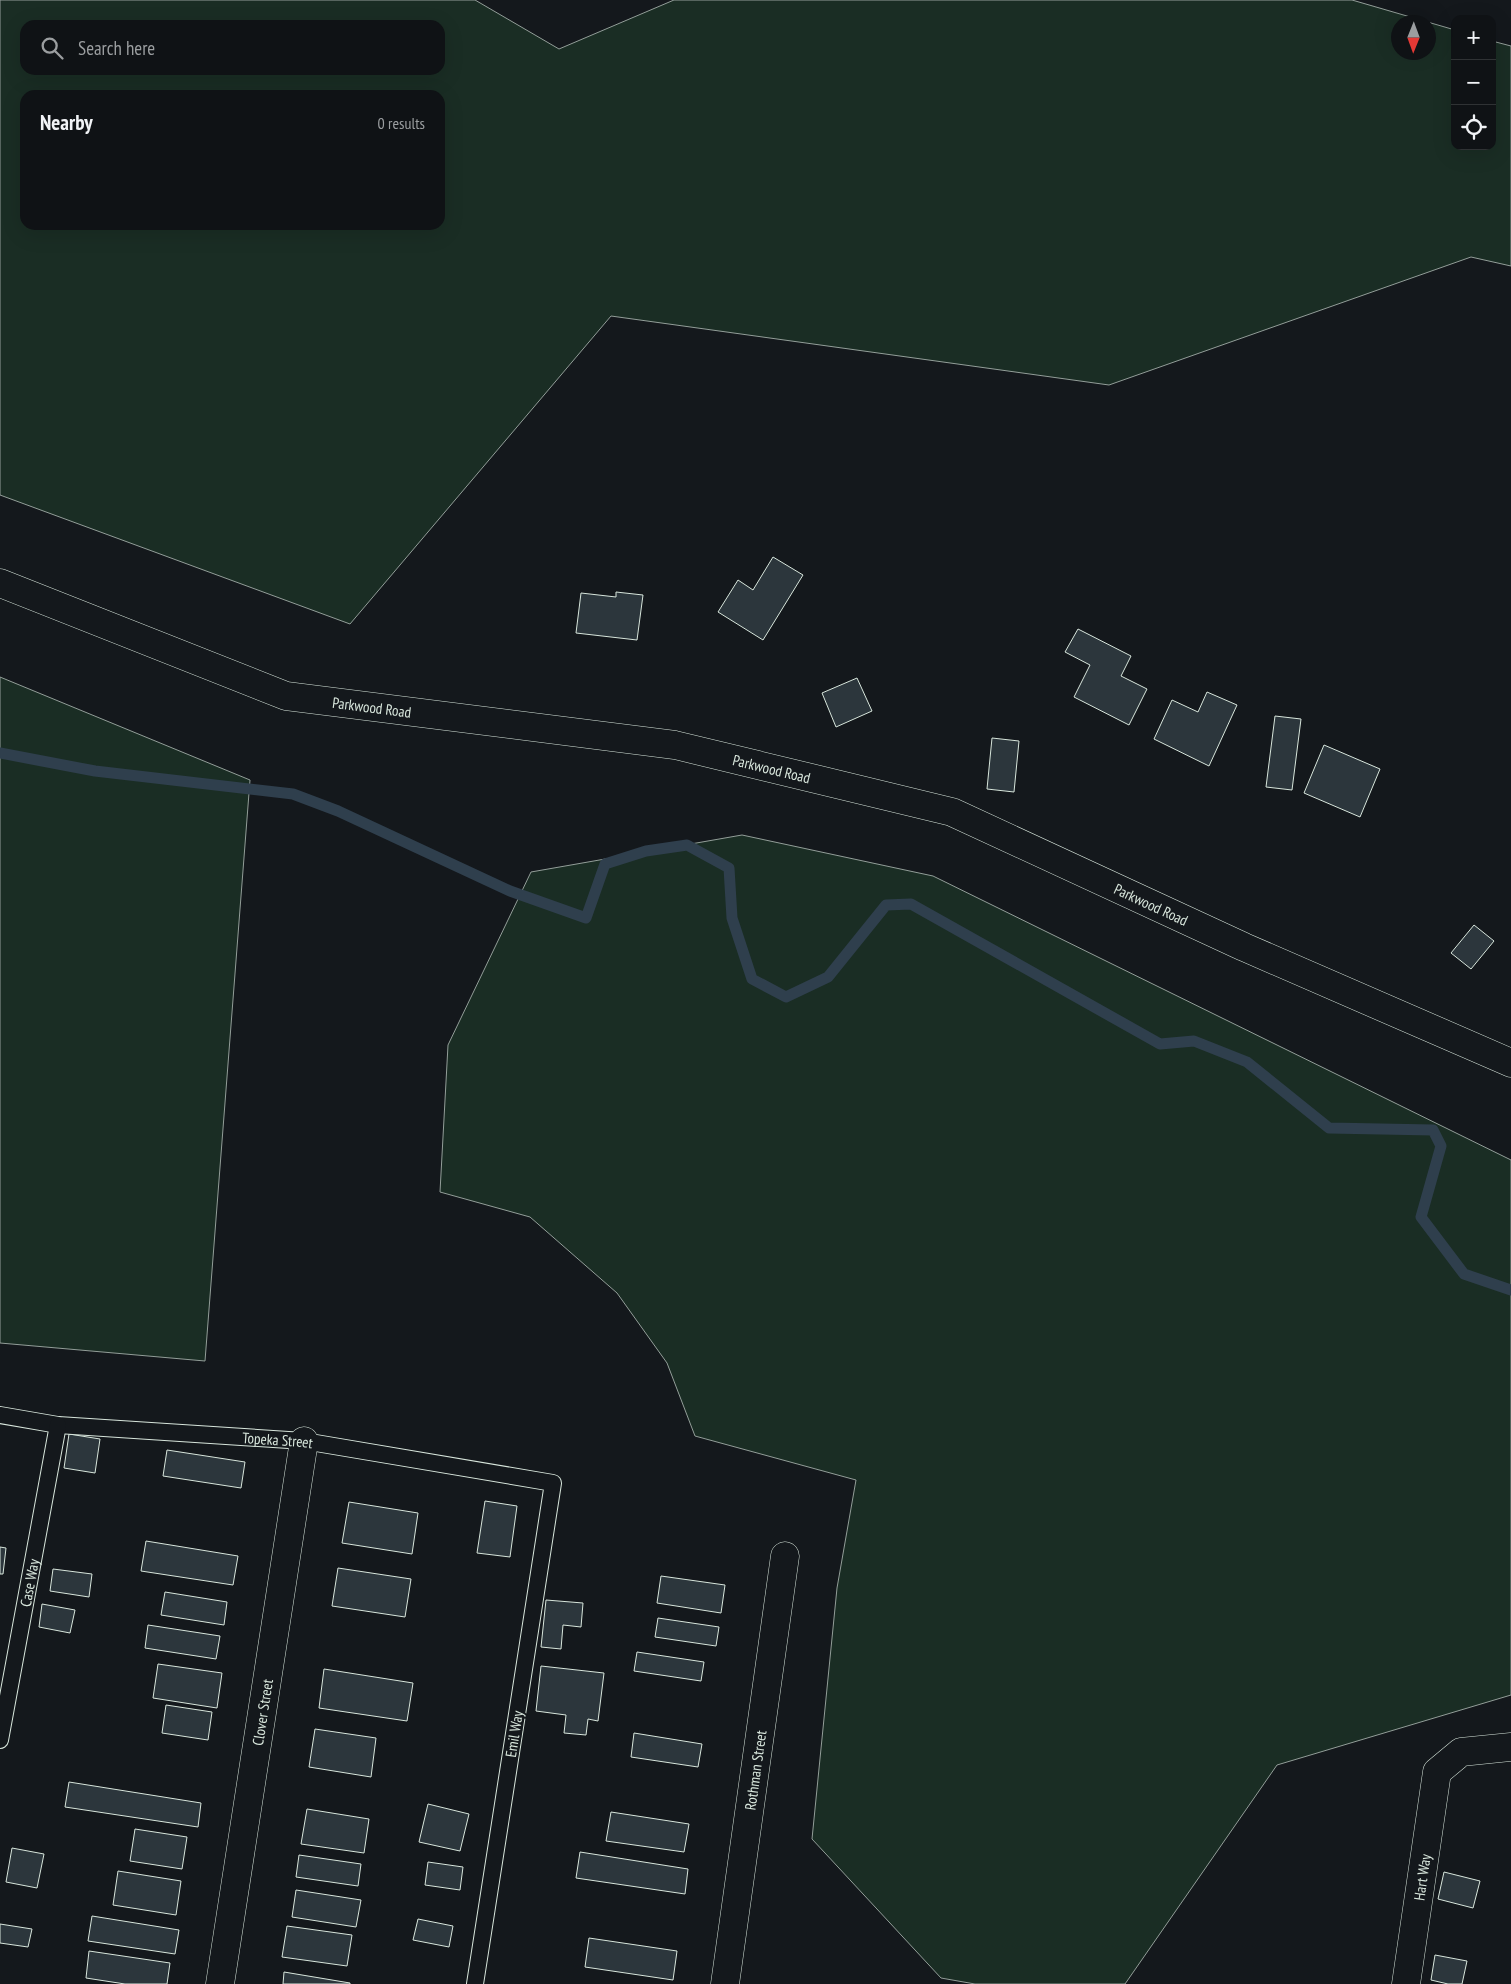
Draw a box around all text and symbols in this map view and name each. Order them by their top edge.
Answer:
north arrow [1391,15,1436,60]
map controls [1451,15,1496,150]
button: + [1451,15,1496,60]
search box [20,20,445,75]
icon: search [38,34,66,62]
text: Search here [78,36,155,60]
button: − [1451,60,1496,105]
button: locate [1451,105,1496,150]
text: Nearby [40,109,93,136]
text: 0 results [378,113,425,133]
street label: Parkwood Road [331,692,412,721]
street label: Parkwood Road [731,750,812,787]
street label: Parkwood Road [1111,879,1191,929]
street label: Topeka Street [242,1428,314,1452]
street label: Case Way [15,1557,43,1608]
street label: Clover Street [248,1678,277,1747]
street label: Emil Way [501,1709,527,1759]
street label: Rothman Street [740,1729,770,1811]
street label: Hart Way [1409,1852,1434,1902]

